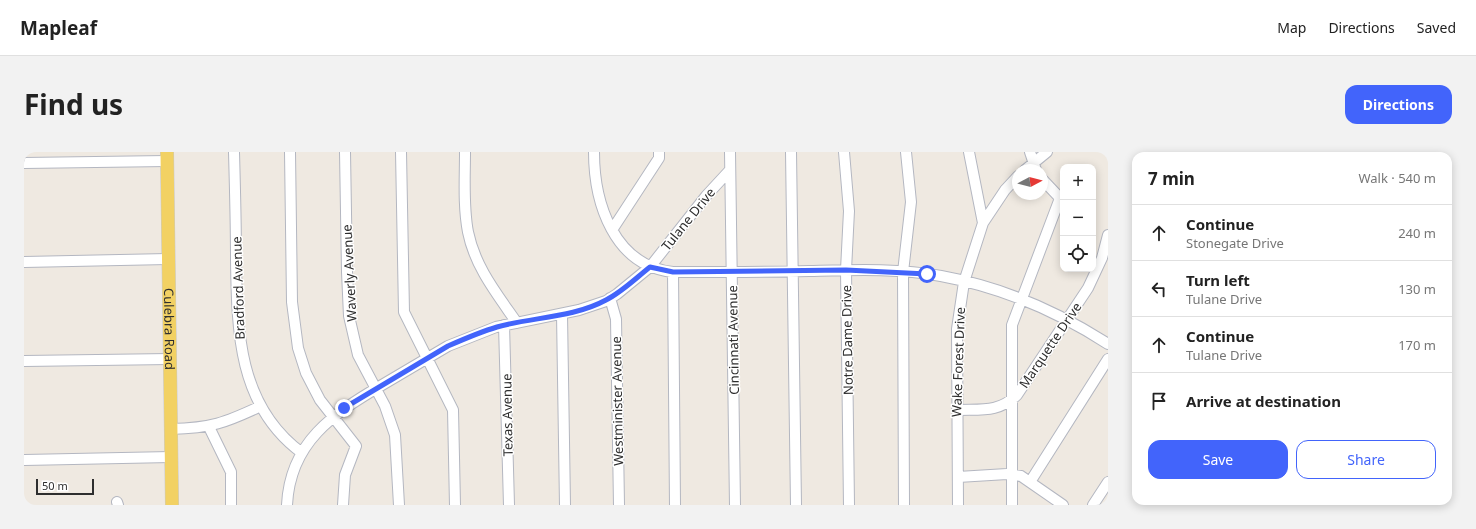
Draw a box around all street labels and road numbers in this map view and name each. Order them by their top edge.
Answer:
street label: Tulane Drive [657,184,719,254]
street label: Waverly Avenue [337,224,361,322]
street label: Bradford Avenue [227,236,249,340]
street label: Cincinnati Avenue [723,285,743,395]
street label: Notre Dame Drive [837,285,857,395]
street label: Culebra Road [160,288,179,370]
street label: Marquette Drive [1015,299,1085,391]
street label: Wake Forest Drive [947,307,969,417]
street label: Westminister Avenue [607,336,627,466]
street label: Texas Avenue [497,373,517,457]

